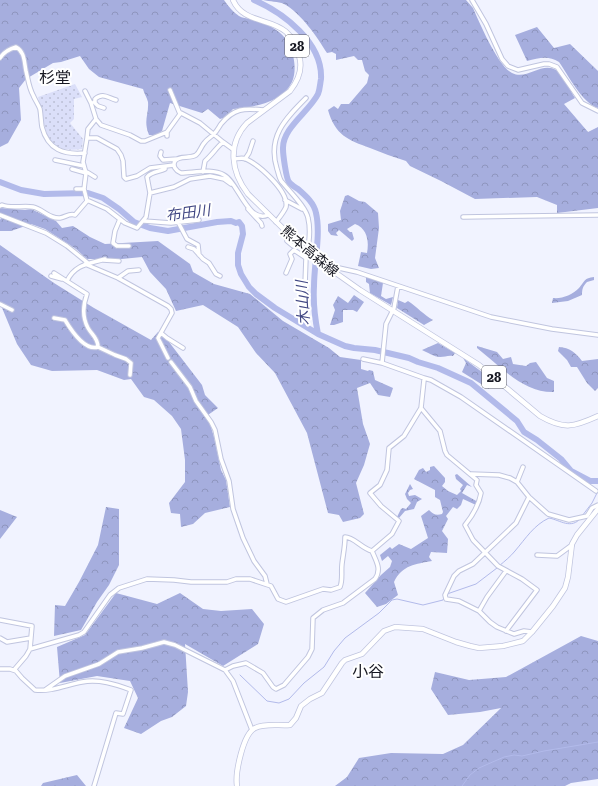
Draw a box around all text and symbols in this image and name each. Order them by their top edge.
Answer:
road number: 28 [285,35,309,57]
district label: 杉堂 [39,68,71,87]
water label: 布田川 [164,201,214,225]
street label: 熊本高森線 [278,222,342,280]
water label: 木山川 [293,278,313,326]
road number: 28 [482,366,506,388]
district label: 小谷 [352,662,384,681]

